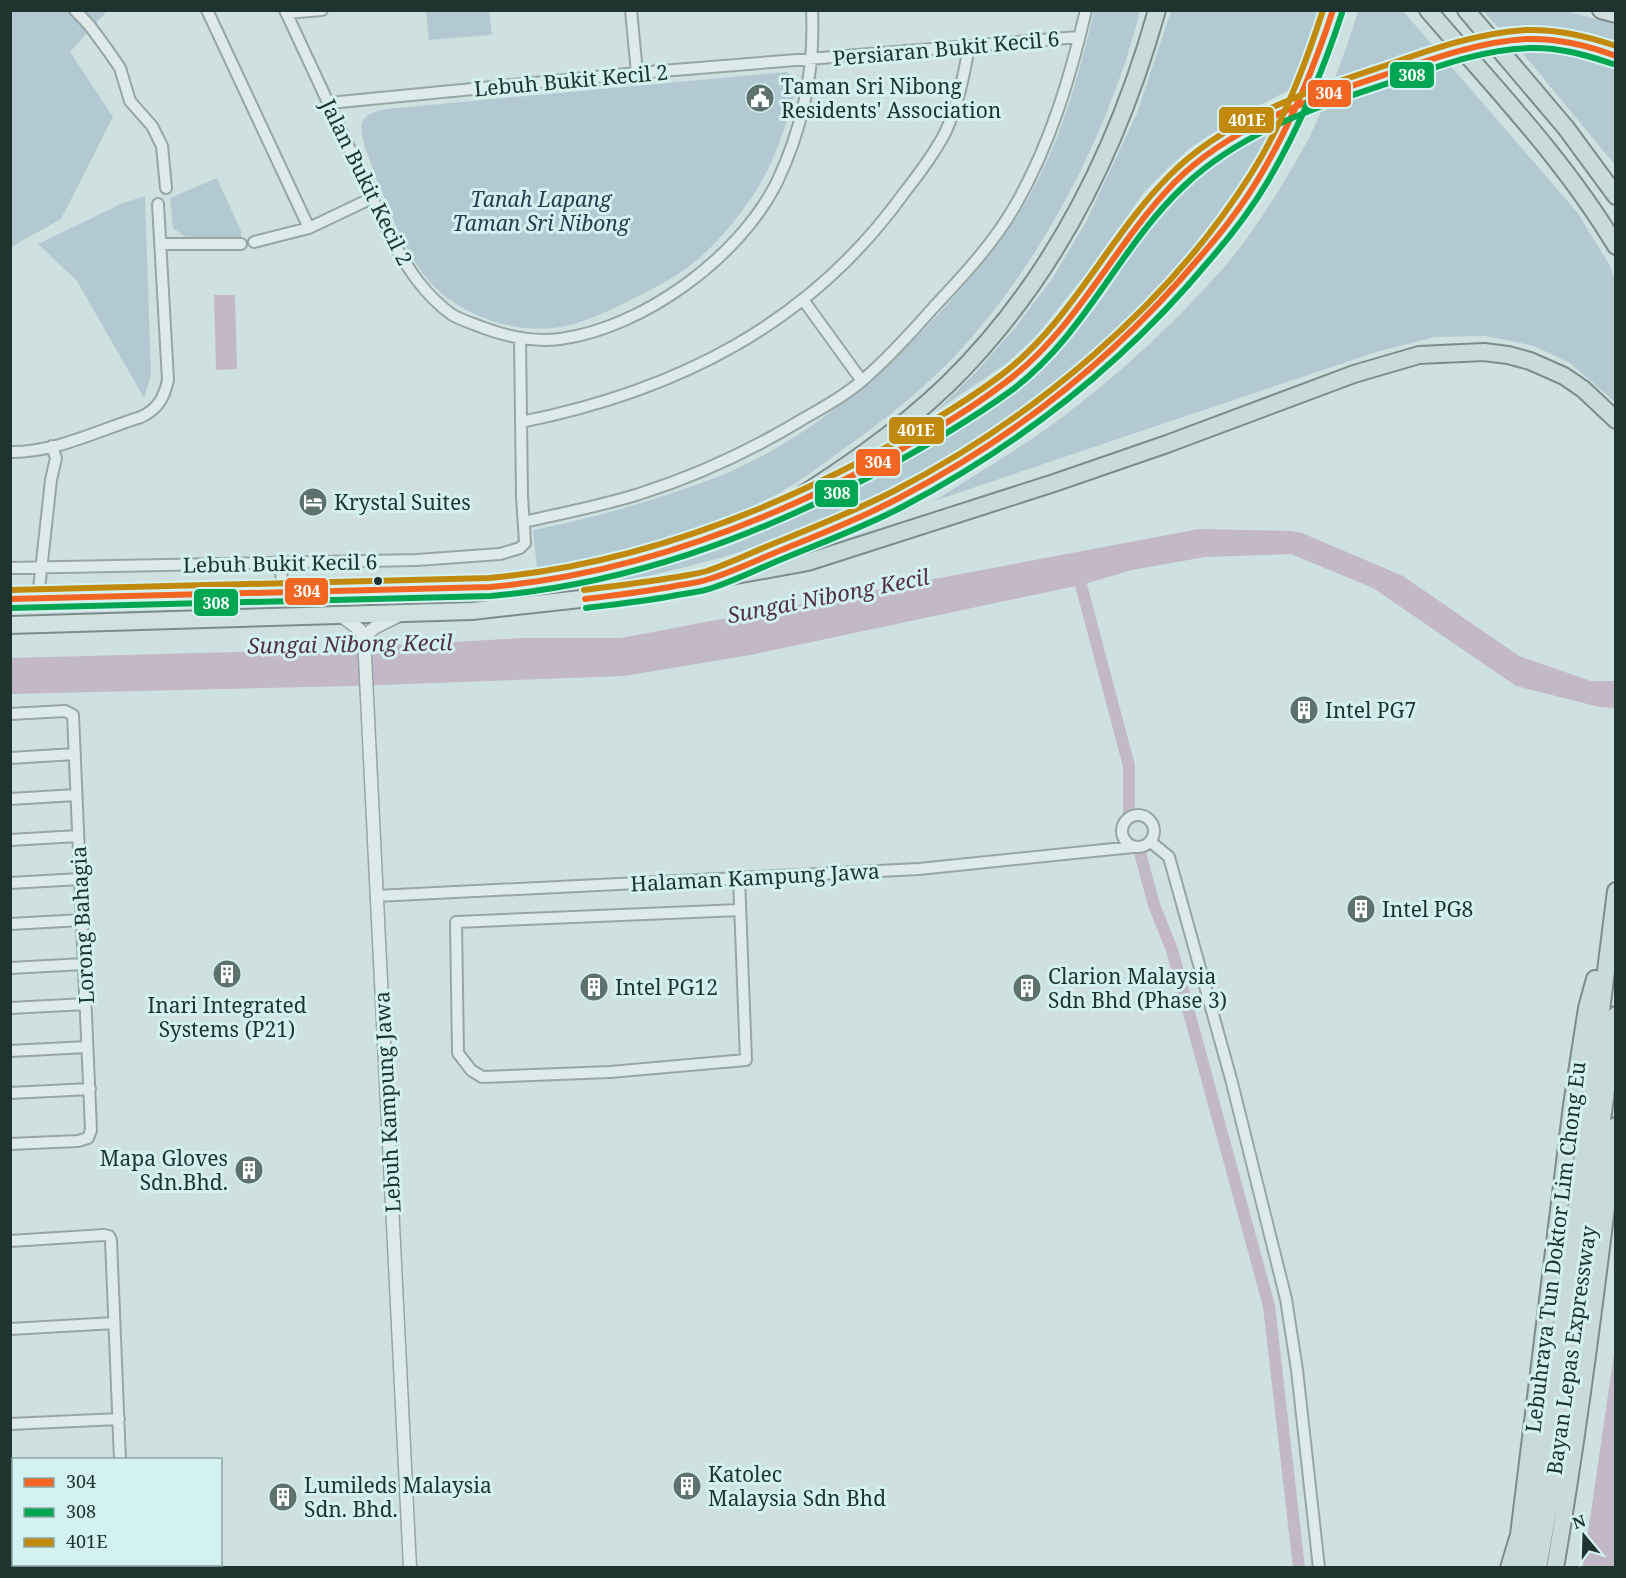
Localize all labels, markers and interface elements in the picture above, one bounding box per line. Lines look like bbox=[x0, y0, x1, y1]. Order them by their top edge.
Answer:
street label: Persiaran Bukit Kecil 6 bbox=[832, 24, 1060, 72]
street label: Lebuh Bukit Kecil 2 bbox=[473, 58, 669, 102]
line badge: 308 bbox=[1389, 61, 1435, 89]
text: 308 bbox=[1398, 64, 1426, 86]
place label: Taman Sri Nibong Residents' Association bbox=[781, 72, 1001, 124]
line badge: 304 bbox=[1307, 79, 1352, 108]
public building icon: Taman Sri Nibong Residents' Association bbox=[744, 82, 776, 114]
text: 304 bbox=[1315, 82, 1343, 104]
street label: Jalan Bukit Kecil 2 bbox=[314, 93, 419, 270]
line badge: 401E bbox=[1218, 106, 1275, 134]
text: 401E bbox=[1228, 109, 1266, 131]
park label: Tanah Lapang Taman Sri Nibong bbox=[452, 185, 631, 237]
line badge: 401E bbox=[888, 416, 945, 445]
text: 401E bbox=[897, 419, 935, 441]
line badge: 304 bbox=[855, 448, 901, 477]
text: 304 bbox=[864, 451, 892, 473]
line badge: 308 bbox=[814, 479, 859, 508]
text: 308 bbox=[823, 482, 851, 504]
hotel icon: Krystal Suites bbox=[297, 486, 329, 518]
place label: Krystal Suites bbox=[334, 488, 471, 516]
street label: Lebuh Bukit Kecil 6 bbox=[182, 547, 378, 579]
water label: Sungai Nibong Kecil bbox=[724, 561, 932, 629]
unlabelled marker bbox=[372, 575, 384, 587]
line badge: 304 bbox=[284, 577, 329, 606]
text: 304 bbox=[293, 580, 321, 602]
line badge: 308 bbox=[193, 588, 239, 617]
text: 308 bbox=[202, 592, 230, 614]
water label: Sungai Nibong Kecil bbox=[247, 626, 453, 660]
building icon: Intel PG7 bbox=[1288, 694, 1320, 726]
place label: Intel PG7 bbox=[1325, 696, 1416, 724]
street label: Lorong Bahagia bbox=[64, 845, 100, 1005]
street label: Halaman Kampung Jawa bbox=[630, 856, 880, 898]
building icon: Intel PG8 bbox=[1345, 893, 1377, 925]
place label: Intel PG8 bbox=[1382, 895, 1473, 923]
building icon: Inari Integrated Systems (P21) bbox=[211, 958, 243, 990]
place label: Clarion Malaysia Sdn Bhd (Phase 3) bbox=[1048, 962, 1227, 1014]
building icon: Intel PG12 bbox=[578, 971, 610, 1003]
building icon: Clarion Malaysia Sdn Bhd (Phase 3) bbox=[1011, 972, 1043, 1004]
place label: Intel PG12 bbox=[615, 973, 718, 1001]
place label: Inari Integrated Systems (P21) bbox=[147, 991, 307, 1043]
street label: Lebuh Kampung Jawa bbox=[367, 991, 407, 1213]
street label: Lebuhraya Tun Doktor Lim Chong Eu bbox=[1518, 1060, 1592, 1434]
place label: Mapa Gloves Sdn.Bhd. bbox=[100, 1144, 228, 1196]
building icon: Mapa Gloves Sdn.Bhd. bbox=[233, 1154, 265, 1186]
street label: Bayan Lepas Expressway bbox=[1540, 1223, 1602, 1476]
legend bbox=[12, 1458, 222, 1566]
place label: Katolec Malaysia Sdn Bhd bbox=[708, 1460, 886, 1512]
text: 304 bbox=[66, 1469, 96, 1493]
building icon: Katolec Malaysia Sdn Bhd bbox=[671, 1470, 703, 1502]
place label: Lumileds Malaysia Sdn. Bhd. bbox=[304, 1471, 492, 1523]
building icon: Lumileds Malaysia Sdn. Bhd. bbox=[267, 1481, 299, 1513]
text: 308 bbox=[66, 1499, 96, 1523]
north arrow bbox=[1554, 1506, 1614, 1566]
text: N bbox=[1570, 1509, 1589, 1534]
text: 401E bbox=[66, 1529, 107, 1553]

